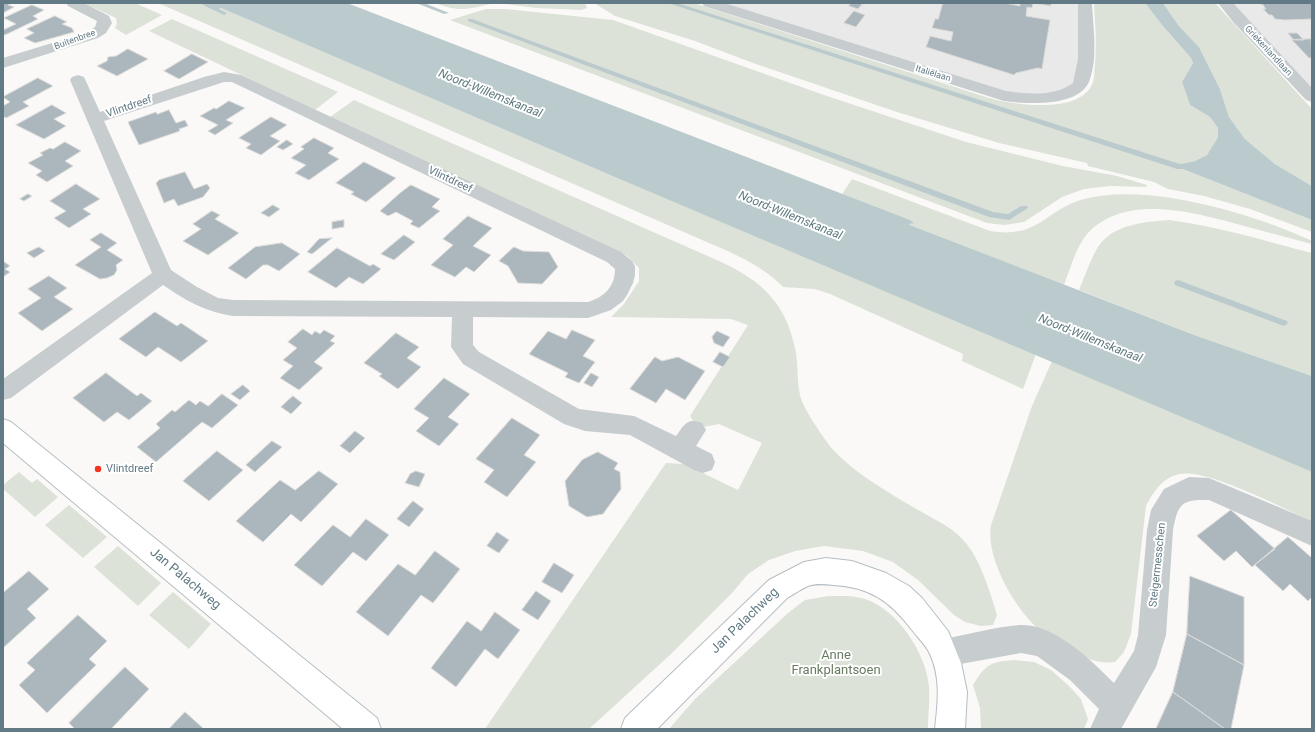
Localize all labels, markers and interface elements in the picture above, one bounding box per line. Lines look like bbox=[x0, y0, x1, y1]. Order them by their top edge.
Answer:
street label: Griekenlandlaan bbox=[1242, 24, 1294, 78]
street label: Buitenbree bbox=[53, 28, 97, 52]
street label: Italiëlaan bbox=[914, 64, 952, 84]
water label: Noord-Willemskanaal bbox=[436, 67, 544, 121]
street label: Vlintdreef bbox=[104, 93, 154, 121]
street label: Vlintdreef bbox=[426, 164, 474, 196]
water label: Noord-Willemskanaal bbox=[736, 189, 844, 243]
water label: Noord-Willemskanaal bbox=[1036, 312, 1144, 366]
place label: Vlintdreef bbox=[106, 462, 153, 476]
marker: Vlintdreef bbox=[93, 464, 103, 474]
street label: Steigermesschen bbox=[1147, 522, 1169, 608]
street label: Jan Palachweg bbox=[146, 545, 224, 613]
street label: Jan Palachweg bbox=[708, 585, 782, 657]
park label: Anne Frankplantsoen bbox=[791, 648, 881, 679]

